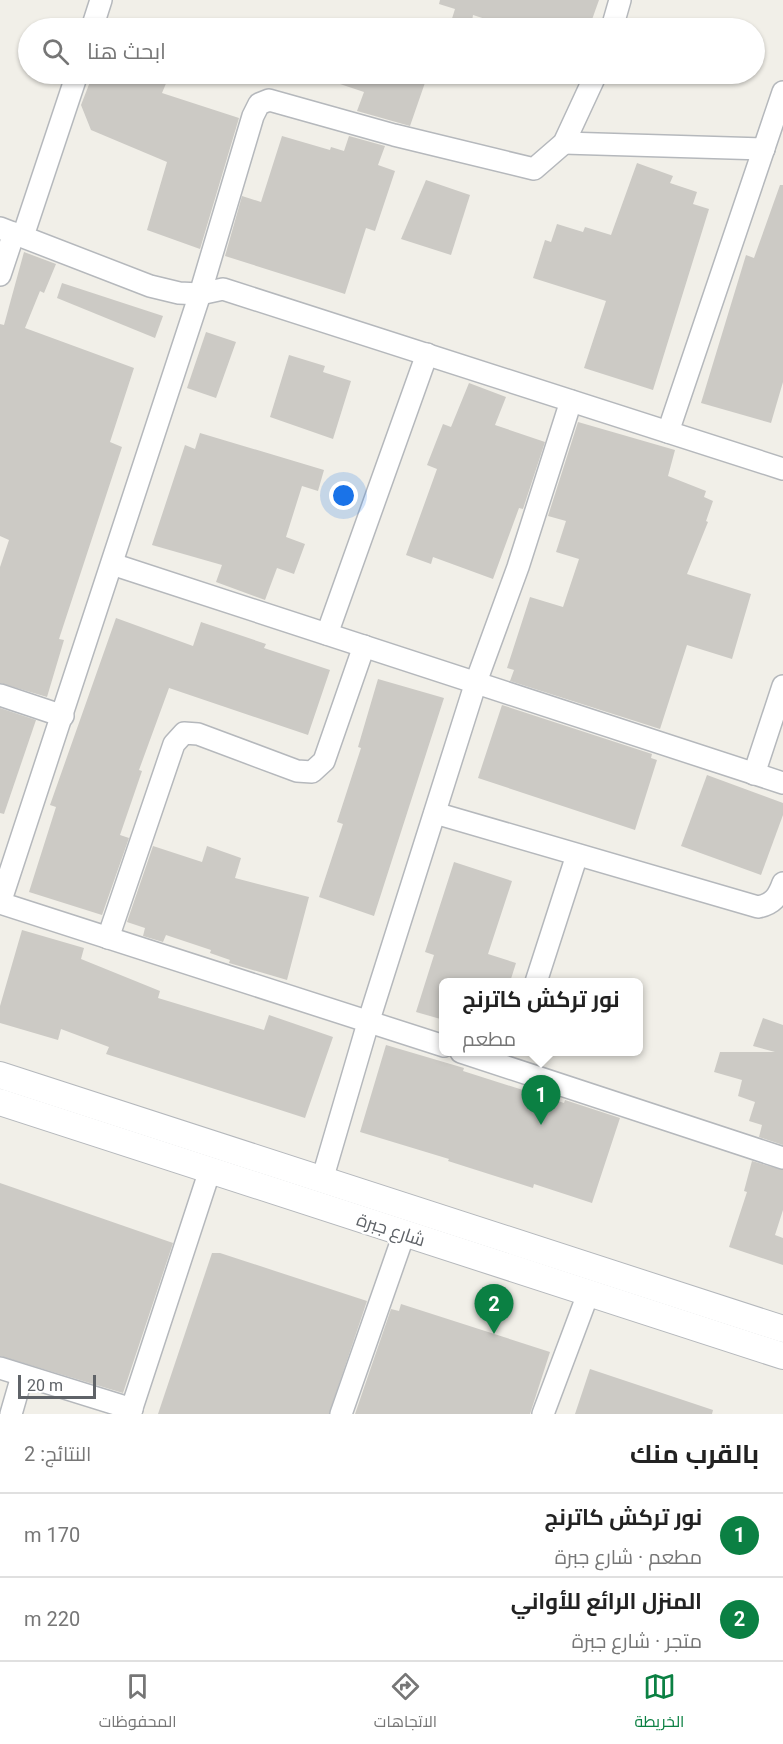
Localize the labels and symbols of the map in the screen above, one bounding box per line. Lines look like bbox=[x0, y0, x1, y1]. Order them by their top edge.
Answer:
your location bbox=[329, 481, 358, 510]
pin: 1 bbox=[522, 1076, 560, 1125]
street label: شارع جبرة bbox=[354, 1209, 428, 1252]
pin: 2 bbox=[474, 1284, 514, 1334]
scale bar bbox=[18, 1372, 96, 1400]

